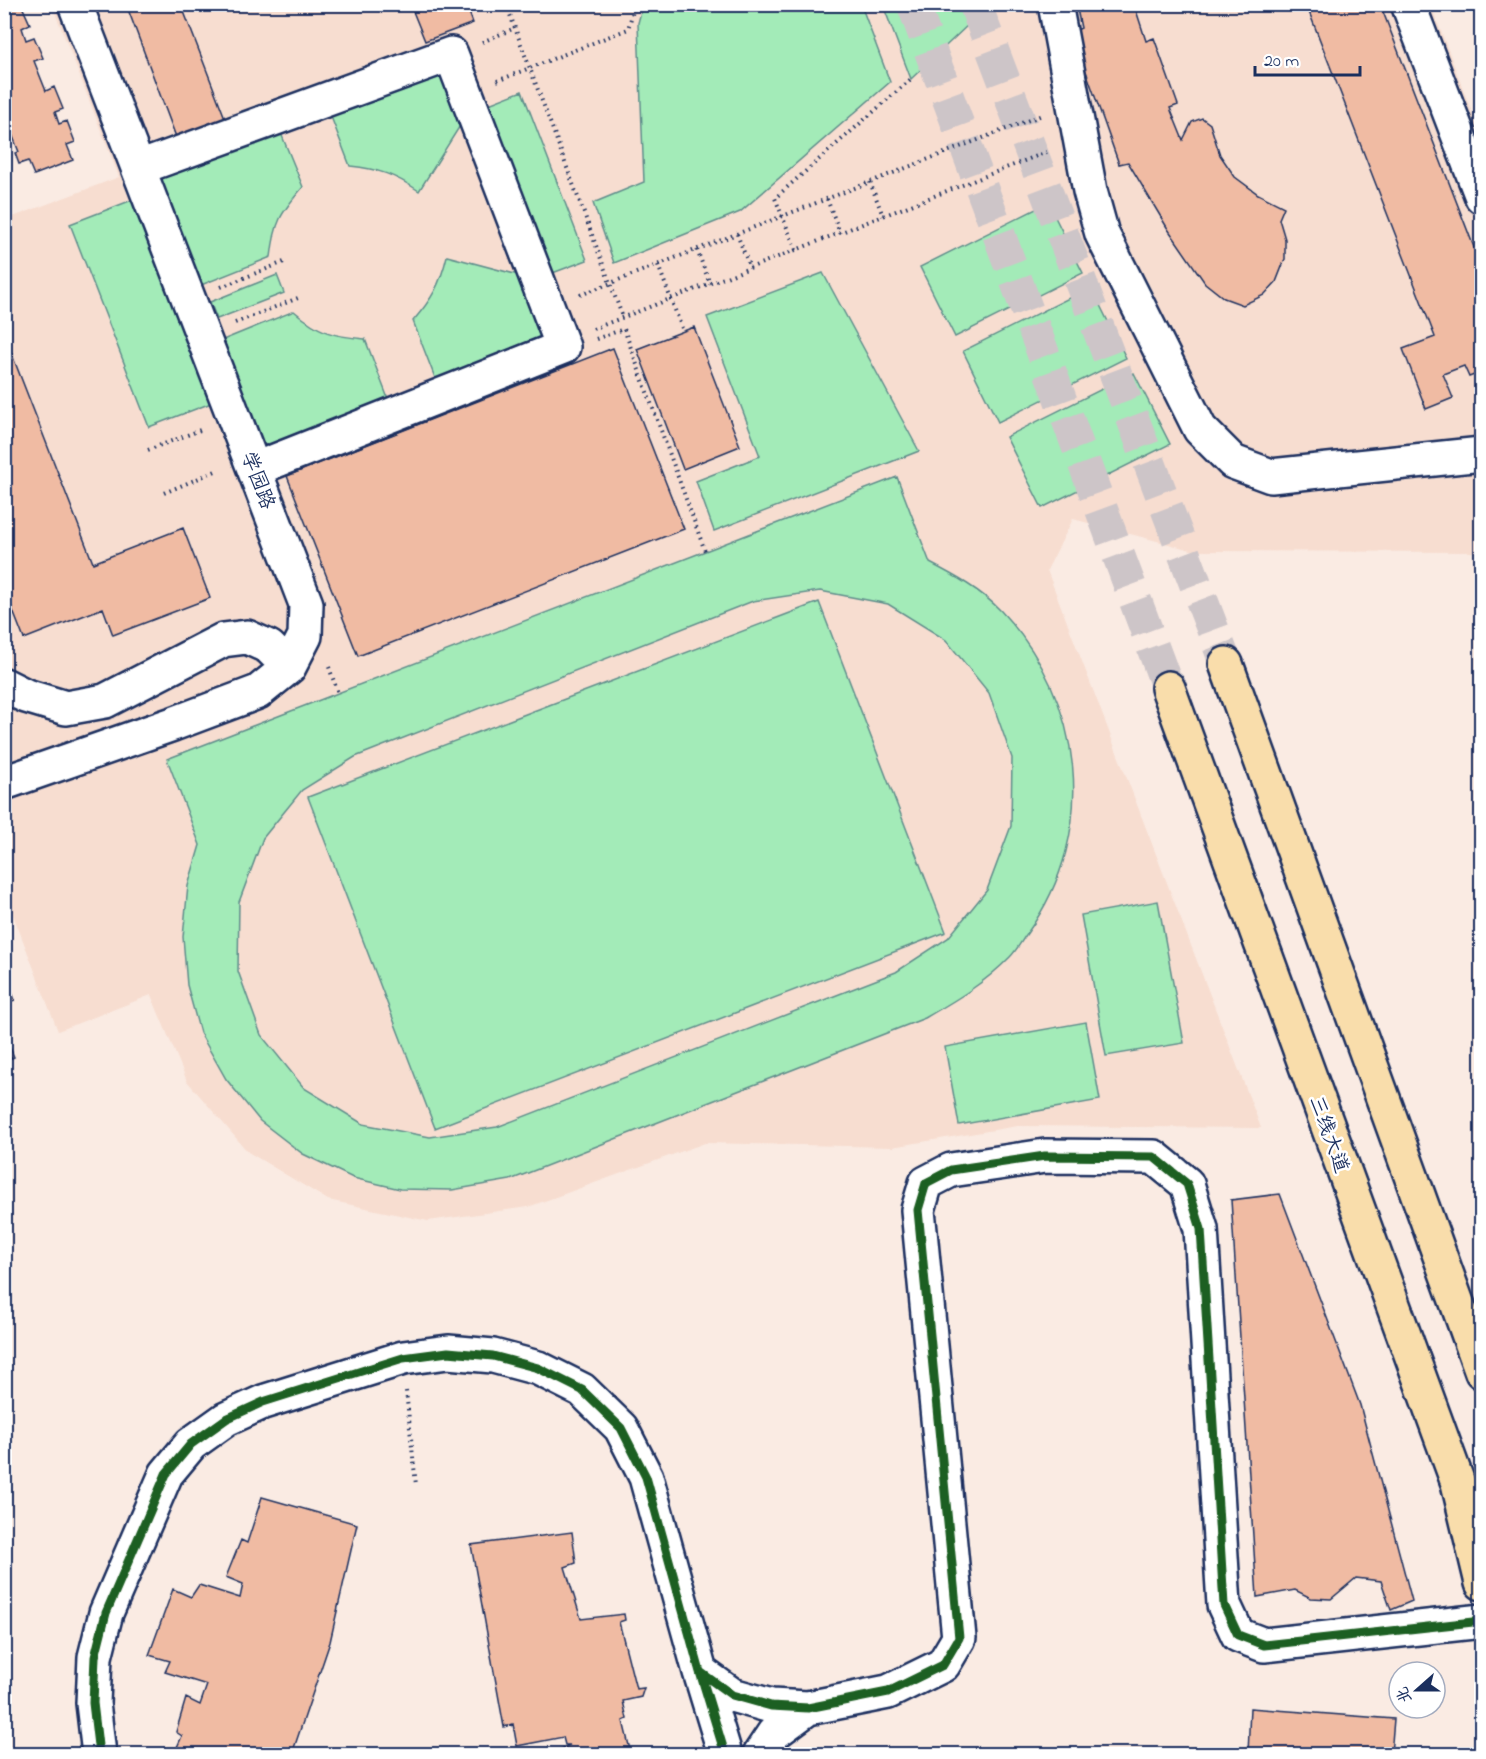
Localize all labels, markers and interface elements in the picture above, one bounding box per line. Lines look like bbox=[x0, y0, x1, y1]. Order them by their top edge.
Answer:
scale bar bbox=[1255, 39, 1360, 77]
text: 20 m bbox=[1264, 49, 1299, 75]
street label: 学园路 bbox=[232, 448, 281, 515]
street label: 三线大道 bbox=[1300, 1092, 1355, 1177]
north arrow bbox=[1387, 1660, 1447, 1720]
text: 北 bbox=[1391, 1683, 1419, 1706]

